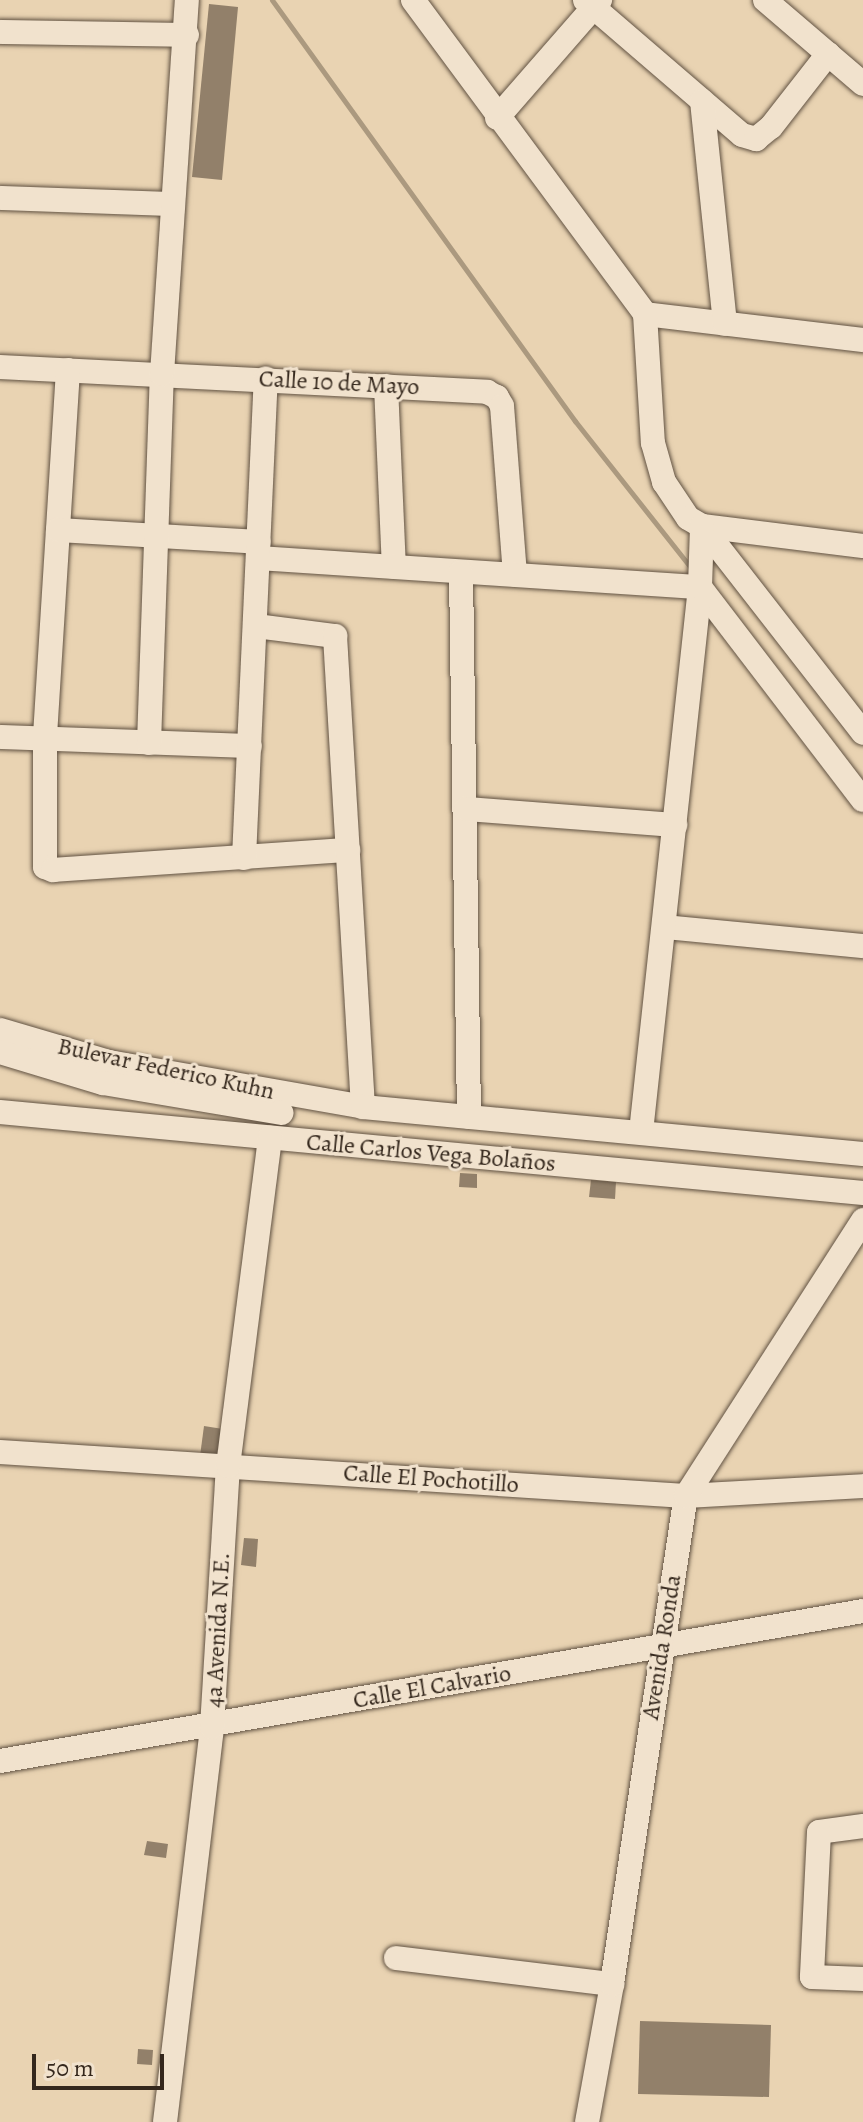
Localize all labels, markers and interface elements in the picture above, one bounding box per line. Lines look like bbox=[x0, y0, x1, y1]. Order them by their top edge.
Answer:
street label: Calle 10 de Mayo bbox=[258, 364, 420, 402]
street label: Bulevar Federico Kuhn bbox=[55, 1032, 277, 1106]
street label: Calle Carlos Vega Bolaños bbox=[305, 1128, 557, 1178]
street label: Calle El Pochotillo bbox=[342, 1459, 520, 1499]
street label: 4a Avenida N.E. bbox=[200, 1552, 236, 1708]
street label: Avenida Ronda bbox=[636, 1572, 688, 1722]
street label: Calle El Calvario bbox=[351, 1659, 513, 1715]
scale bar bbox=[36, 2038, 168, 2088]
text: 50 m bbox=[46, 2052, 94, 2084]

